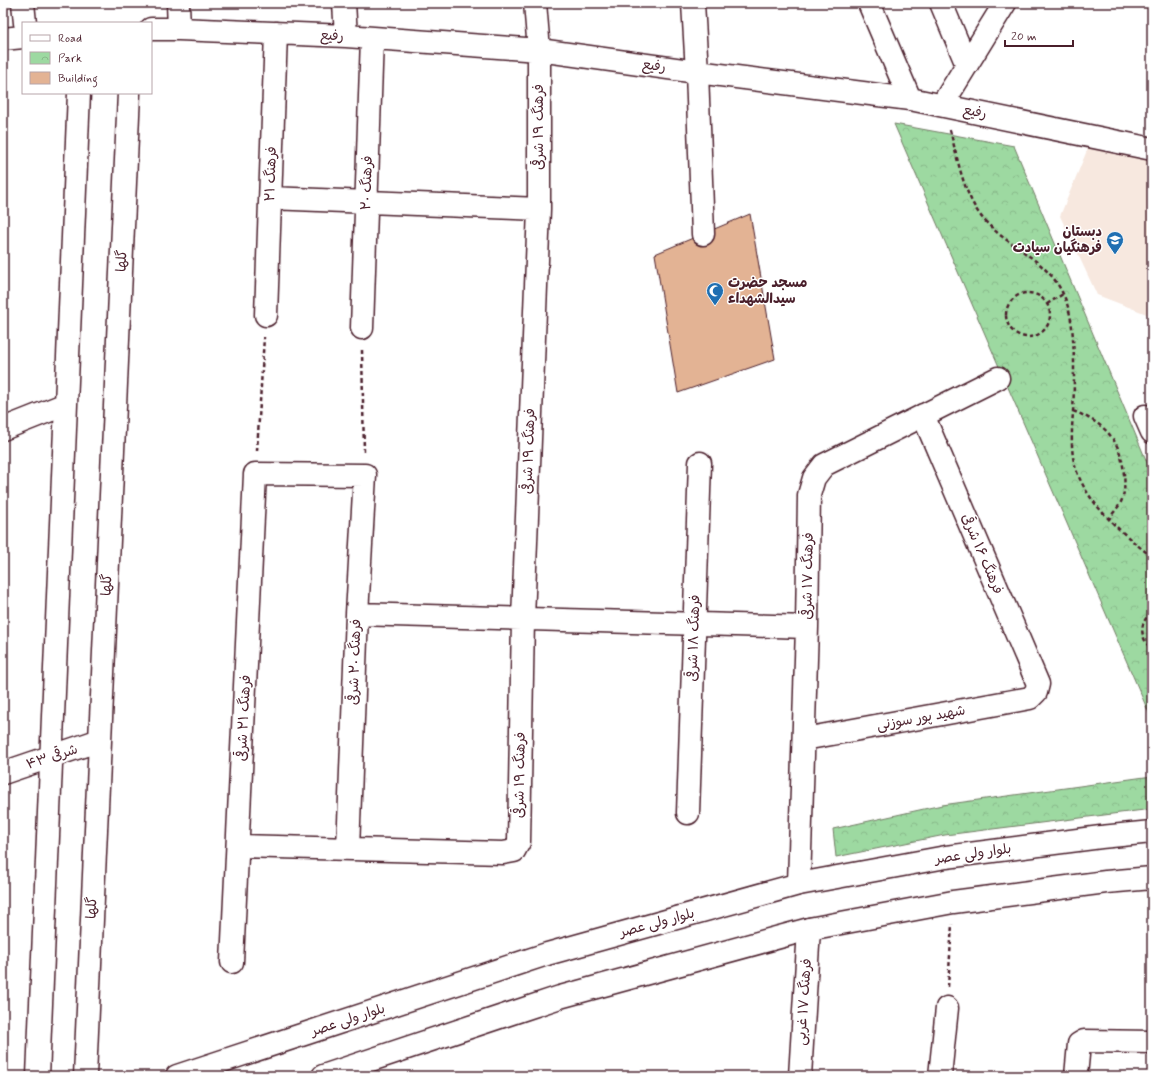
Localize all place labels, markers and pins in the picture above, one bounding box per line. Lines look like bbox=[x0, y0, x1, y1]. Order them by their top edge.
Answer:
place label: دبستان فرهنگیان سیادت bbox=[1013, 223, 1102, 257]
school or university icon: دبستان فرهنگیان سیادت bbox=[1105, 230, 1125, 255]
place label: مسجد حضرت سیدالشهداء bbox=[728, 274, 807, 308]
mosque icon: مسجد حضرت سیدالشهداء bbox=[705, 281, 725, 306]

